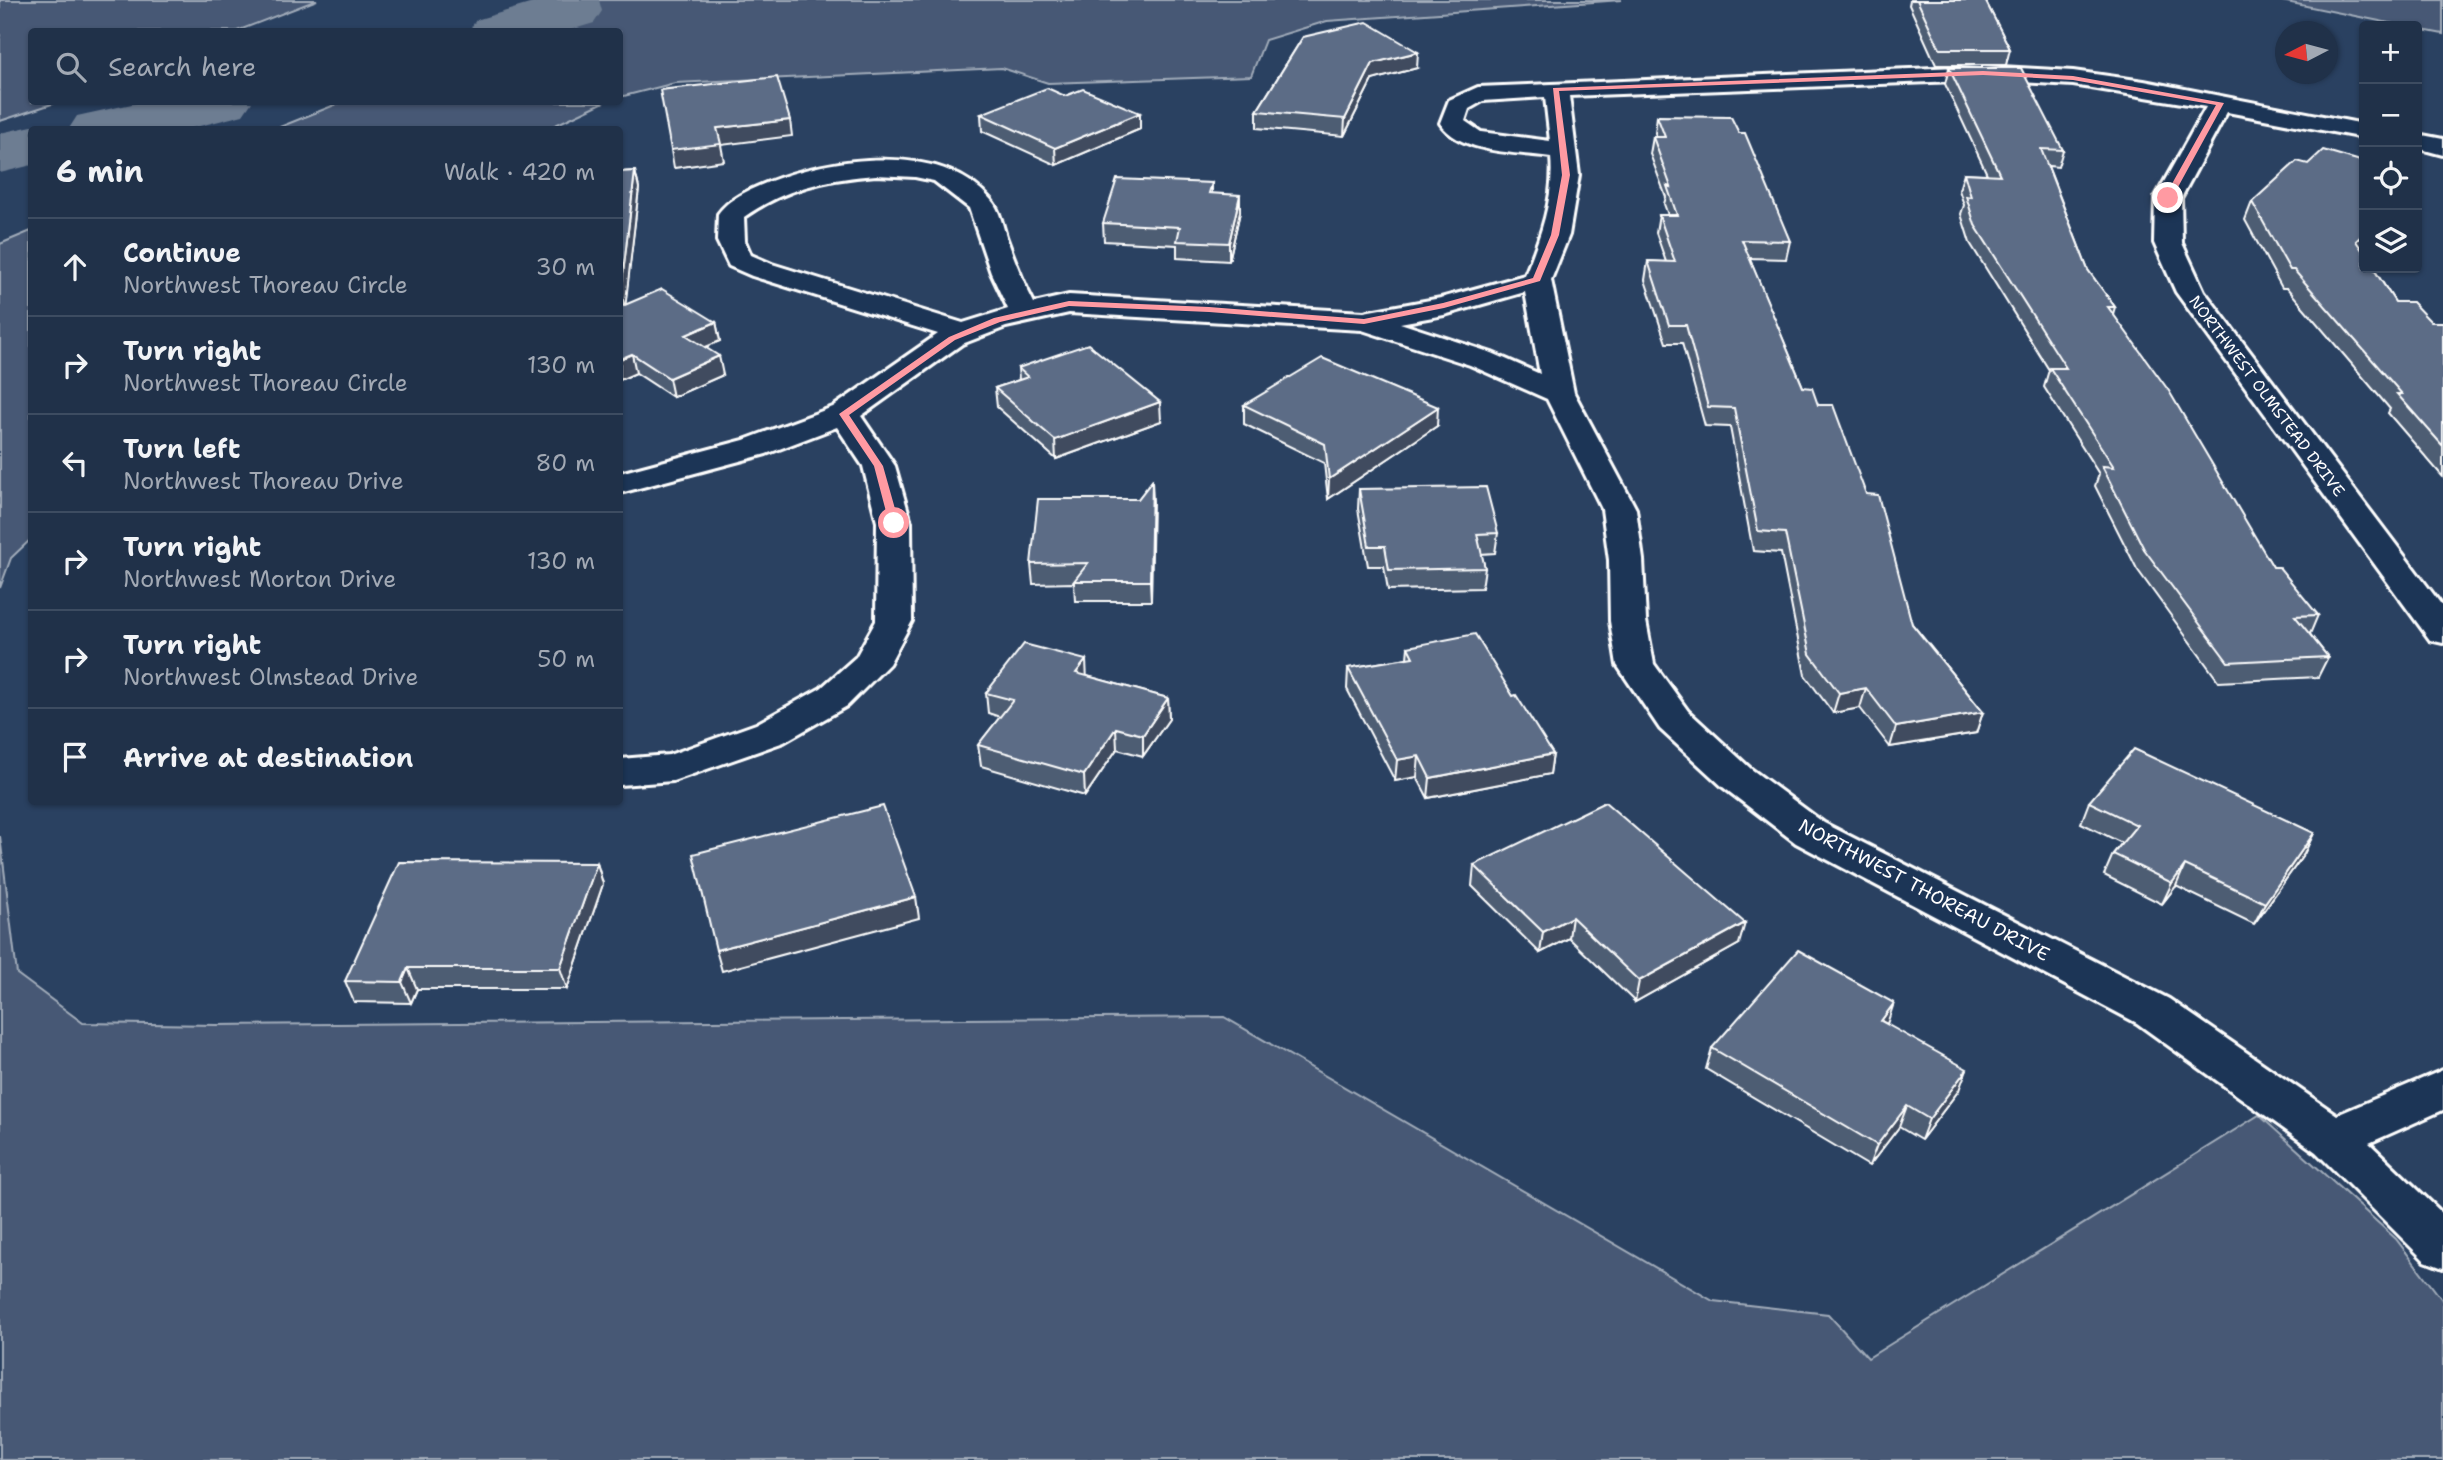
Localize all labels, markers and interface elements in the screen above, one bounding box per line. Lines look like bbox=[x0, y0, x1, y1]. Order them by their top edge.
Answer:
north arrow bbox=[2275, 21, 2338, 84]
map controls bbox=[2359, 21, 2422, 273]
button: + bbox=[2359, 21, 2422, 84]
search box bbox=[28, 28, 623, 105]
icon: search bbox=[52, 48, 90, 86]
text: Search here bbox=[108, 49, 257, 84]
button: − bbox=[2359, 84, 2422, 147]
button: locate bbox=[2359, 147, 2422, 210]
text: 6 min bbox=[56, 151, 143, 192]
text: Walk · 420 m bbox=[444, 157, 595, 187]
route end bbox=[2152, 182, 2183, 213]
button: layers bbox=[2359, 210, 2422, 273]
text: Continue bbox=[123, 235, 241, 270]
icon: ahead bbox=[56, 248, 94, 286]
text: 30 m bbox=[536, 252, 595, 282]
text: Northwest Thoreau Circle bbox=[123, 270, 408, 300]
street label: NORTHWEST OLMSTEAD DRIVE bbox=[2184, 291, 2350, 501]
text: Turn right bbox=[123, 333, 261, 368]
icon: right bbox=[56, 346, 94, 384]
text: 130 m bbox=[527, 350, 595, 380]
text: Northwest Thoreau Circle bbox=[123, 368, 408, 398]
text: Turn left bbox=[123, 431, 240, 466]
icon: left bbox=[56, 444, 94, 482]
text: 80 m bbox=[536, 448, 595, 478]
text: Northwest Thoreau Drive bbox=[123, 466, 404, 496]
route start bbox=[878, 507, 909, 538]
text: Turn right bbox=[123, 529, 261, 564]
icon: right bbox=[56, 542, 94, 580]
text: 130 m bbox=[527, 546, 595, 576]
text: Northwest Morton Drive bbox=[123, 564, 396, 594]
text: Turn right bbox=[123, 627, 261, 662]
icon: right bbox=[56, 640, 94, 678]
text: 50 m bbox=[537, 644, 595, 674]
text: Northwest Olmstead Drive bbox=[123, 662, 418, 692]
icon: arrive bbox=[56, 738, 94, 776]
text: Arrive at destination bbox=[123, 740, 413, 775]
street label: NORTHWEST THOREAU DRIVE bbox=[1794, 813, 2054, 967]

